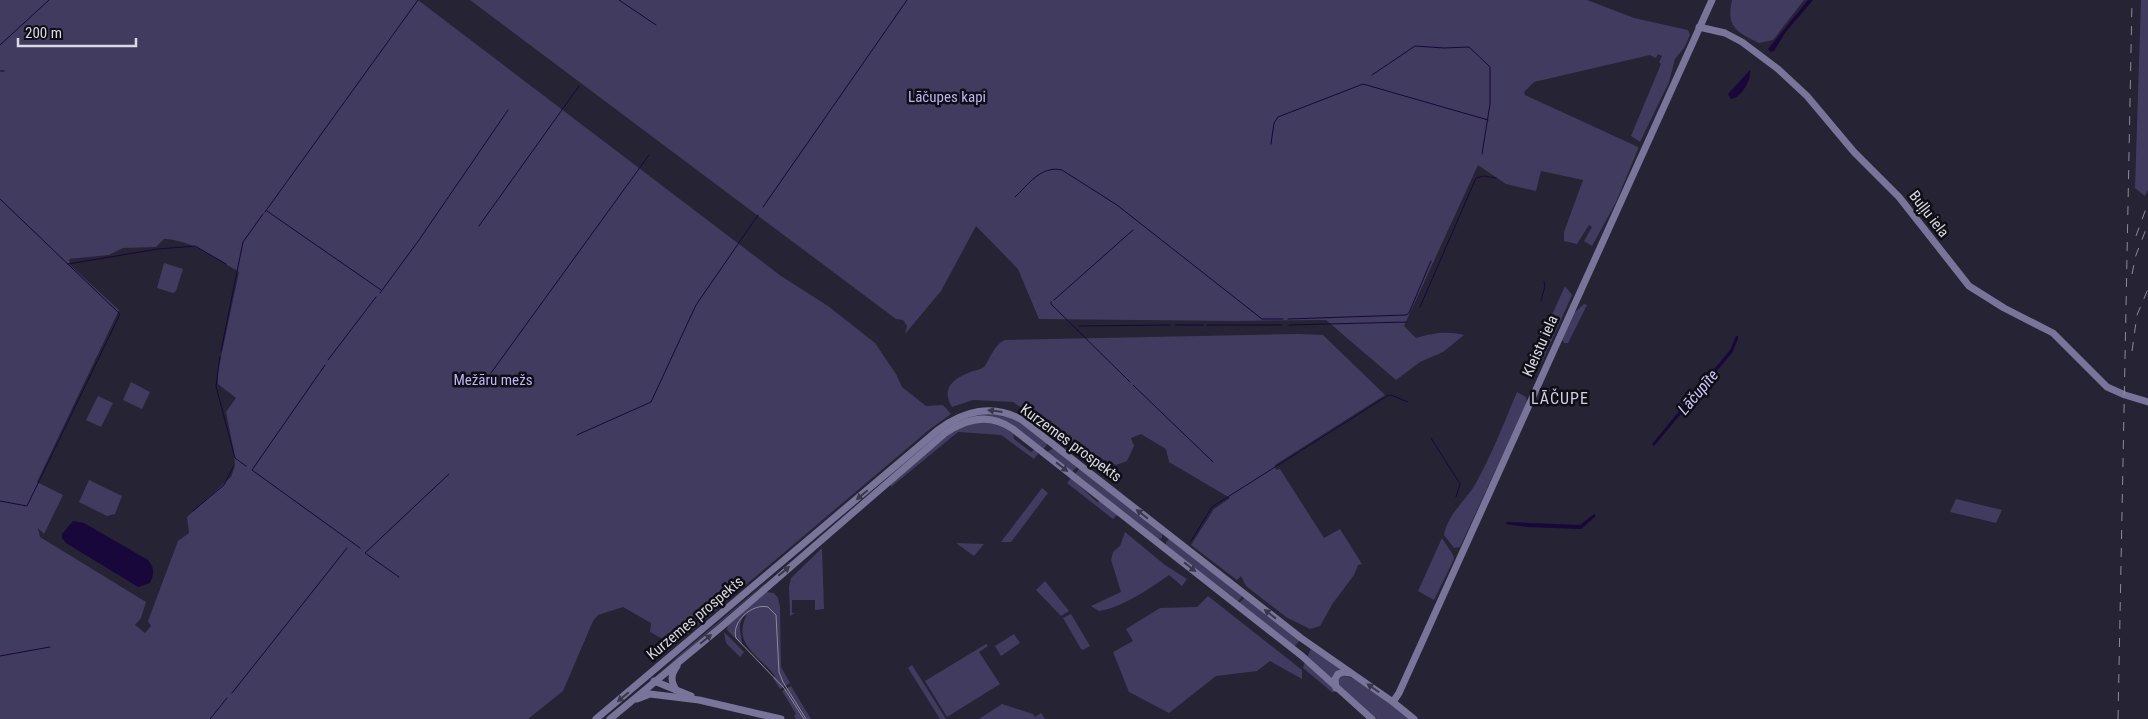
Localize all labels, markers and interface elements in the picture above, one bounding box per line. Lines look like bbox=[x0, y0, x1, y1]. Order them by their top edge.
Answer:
scale bar bbox=[18, 15, 135, 47]
text: 200 m bbox=[25, 24, 62, 42]
park label: Lāčupes kapi bbox=[908, 88, 986, 106]
street label: Buļļu iela bbox=[1905, 187, 1953, 241]
street label: Kleistu iela bbox=[1519, 313, 1561, 379]
water label: Lāčupīte bbox=[1674, 366, 1722, 418]
park label: Mežāru mežs bbox=[453, 371, 533, 389]
district label: LĀČUPE bbox=[1531, 388, 1589, 408]
street label: Kurzemes prospekts bbox=[1017, 400, 1125, 486]
one-way arrow bbox=[987, 407, 1003, 415]
one-way arrow bbox=[1055, 462, 1068, 472]
one-way arrow bbox=[855, 489, 868, 500]
one-way arrow bbox=[1135, 508, 1148, 519]
one-way arrow bbox=[1183, 562, 1196, 572]
one-way arrow bbox=[777, 566, 790, 577]
street label: Kurzemes prospekts bbox=[643, 572, 747, 664]
one-way arrow bbox=[1264, 608, 1277, 619]
one-way arrow bbox=[699, 633, 712, 644]
one-way arrow bbox=[1366, 683, 1380, 693]
one-way arrow bbox=[616, 691, 629, 702]

